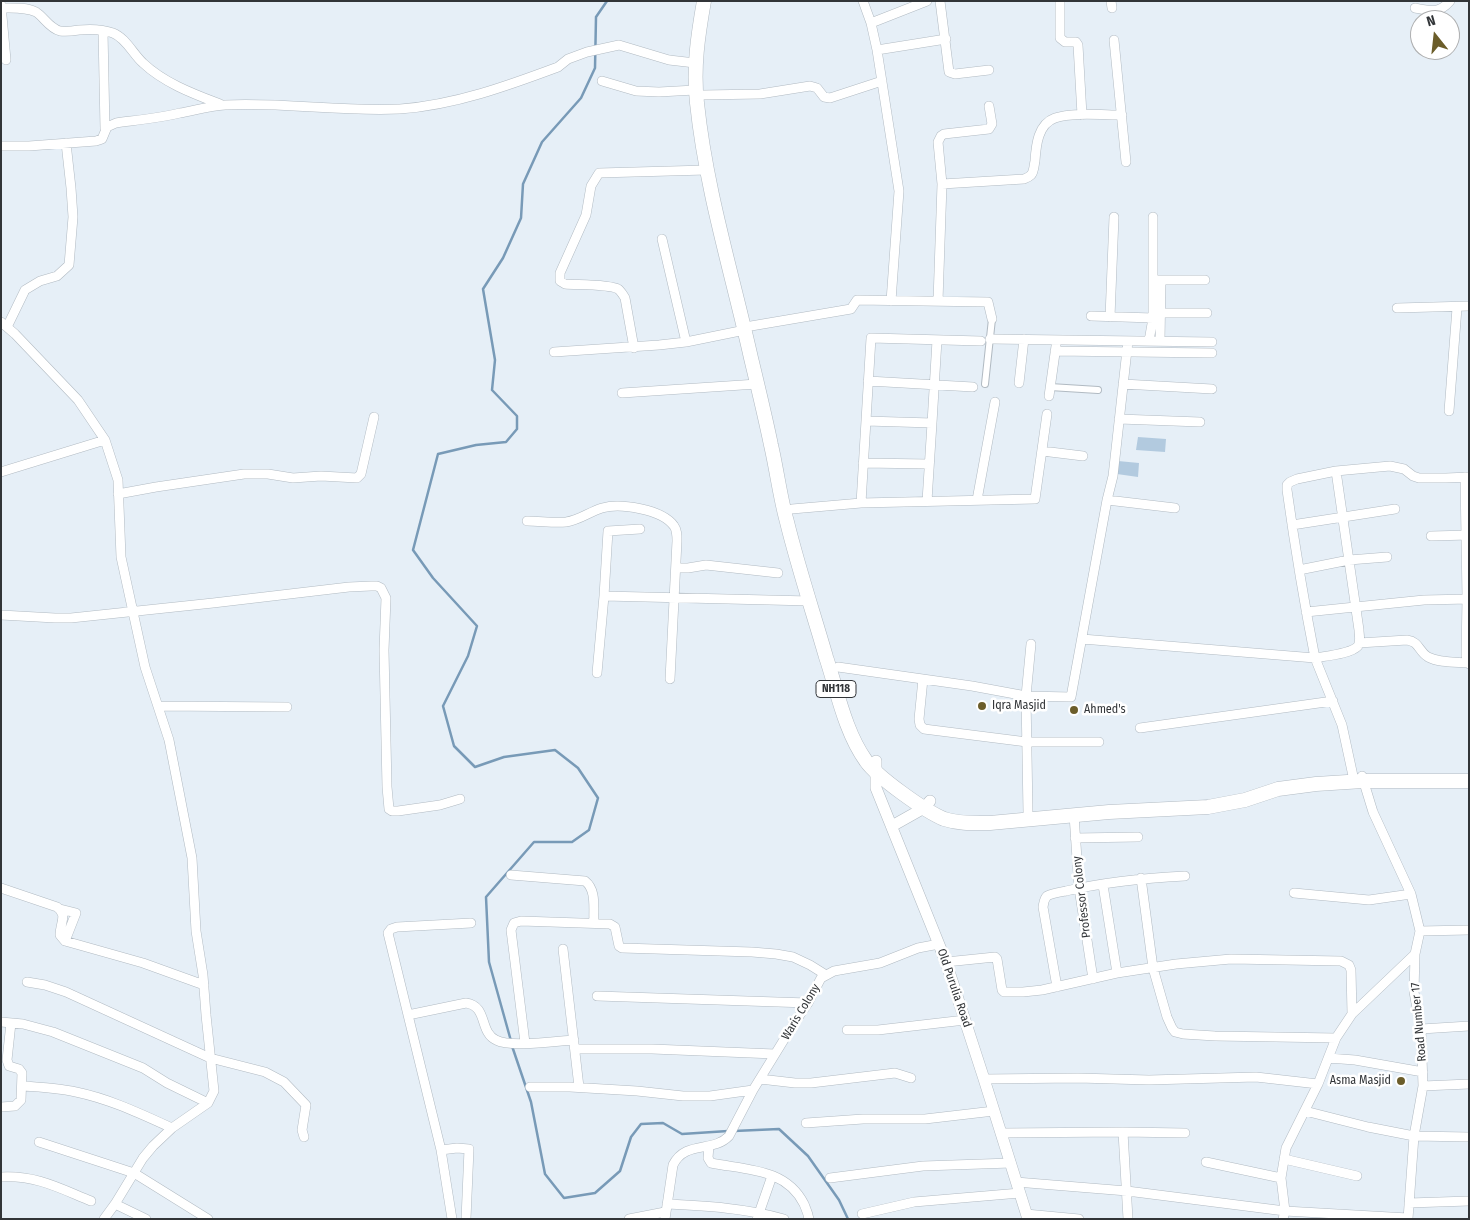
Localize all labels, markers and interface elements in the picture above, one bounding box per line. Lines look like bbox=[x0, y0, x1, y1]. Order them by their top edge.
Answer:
north arrow bbox=[1410, 10, 1460, 60]
text: N bbox=[1425, 12, 1437, 30]
road number: NH118 bbox=[816, 681, 856, 698]
place label: Iqra Masjid bbox=[992, 699, 1046, 713]
marker: Iqra Masjid bbox=[976, 700, 988, 712]
place label: Ahmed's bbox=[1084, 703, 1126, 717]
marker: Ahmed's bbox=[1068, 704, 1080, 716]
street label: Professor Colony bbox=[1070, 855, 1094, 939]
street label: Old Purulia Road bbox=[934, 947, 974, 1029]
street label: Waris Colony bbox=[779, 981, 823, 1043]
street label: Road Number 17 bbox=[1408, 982, 1430, 1062]
place label: Asma Masjid bbox=[1330, 1074, 1391, 1088]
marker: Asma Masjid bbox=[1395, 1075, 1407, 1087]

